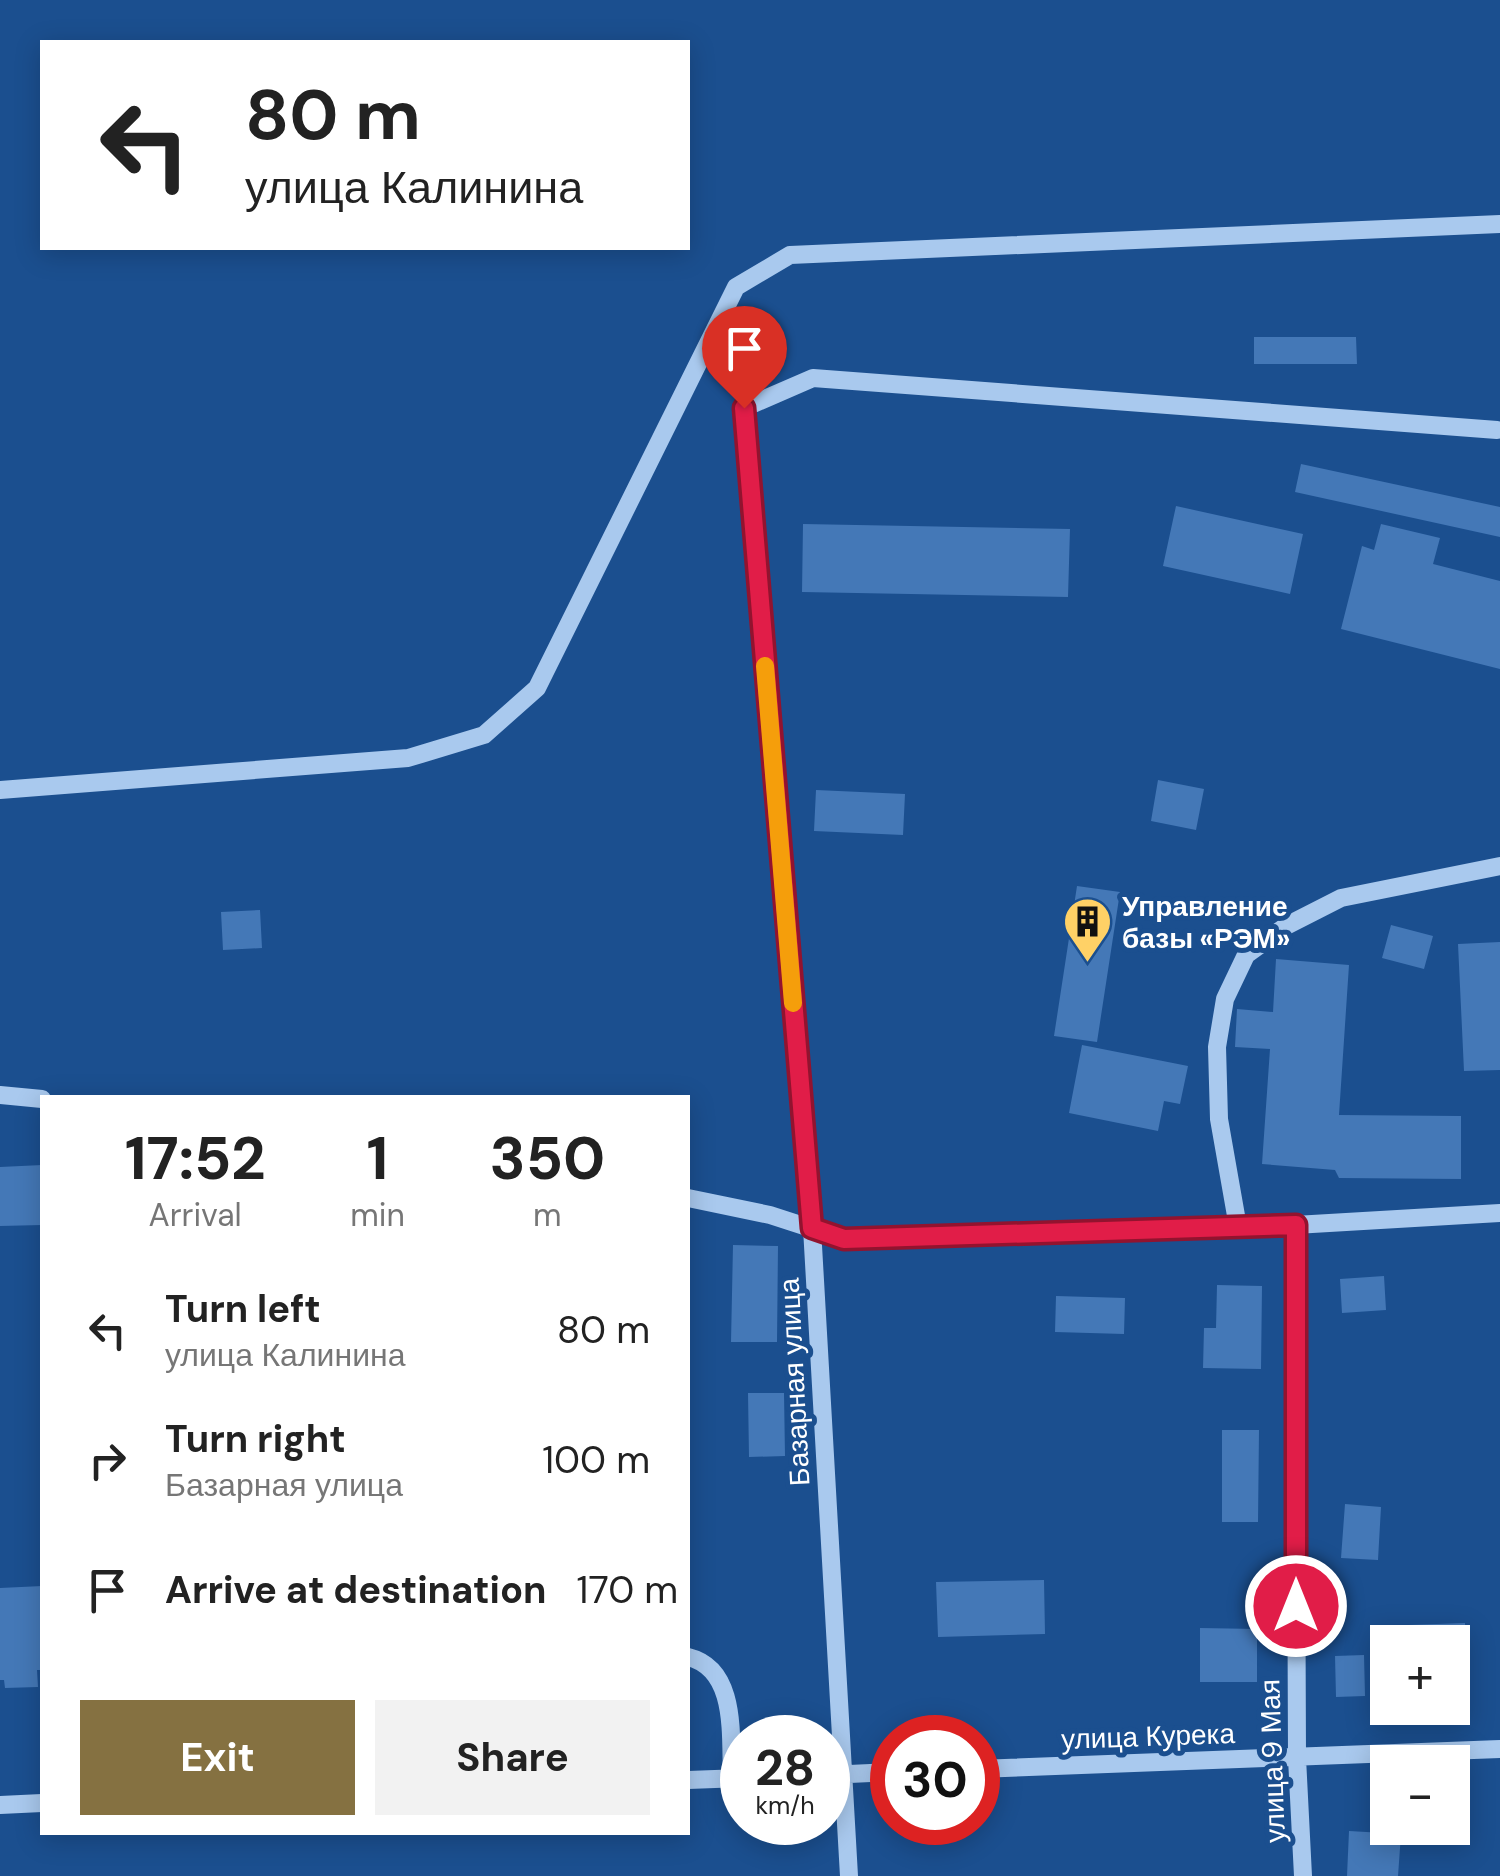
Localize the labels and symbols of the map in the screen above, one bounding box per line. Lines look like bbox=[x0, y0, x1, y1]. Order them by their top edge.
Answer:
pin bbox=[702, 306, 787, 409]
place label: Управление базы «РЭМ» bbox=[1122, 888, 1290, 957]
building icon: Управление базы «РЭМ» bbox=[1061, 896, 1113, 964]
street label: Базарная улица bbox=[771, 1277, 818, 1487]
position arrow bbox=[1244, 1554, 1348, 1658]
street label: улица 9 Мая bbox=[1251, 1678, 1294, 1843]
speed limit sign: 30 bbox=[870, 1715, 1000, 1845]
street label: улица Курека bbox=[1060, 1715, 1236, 1758]

